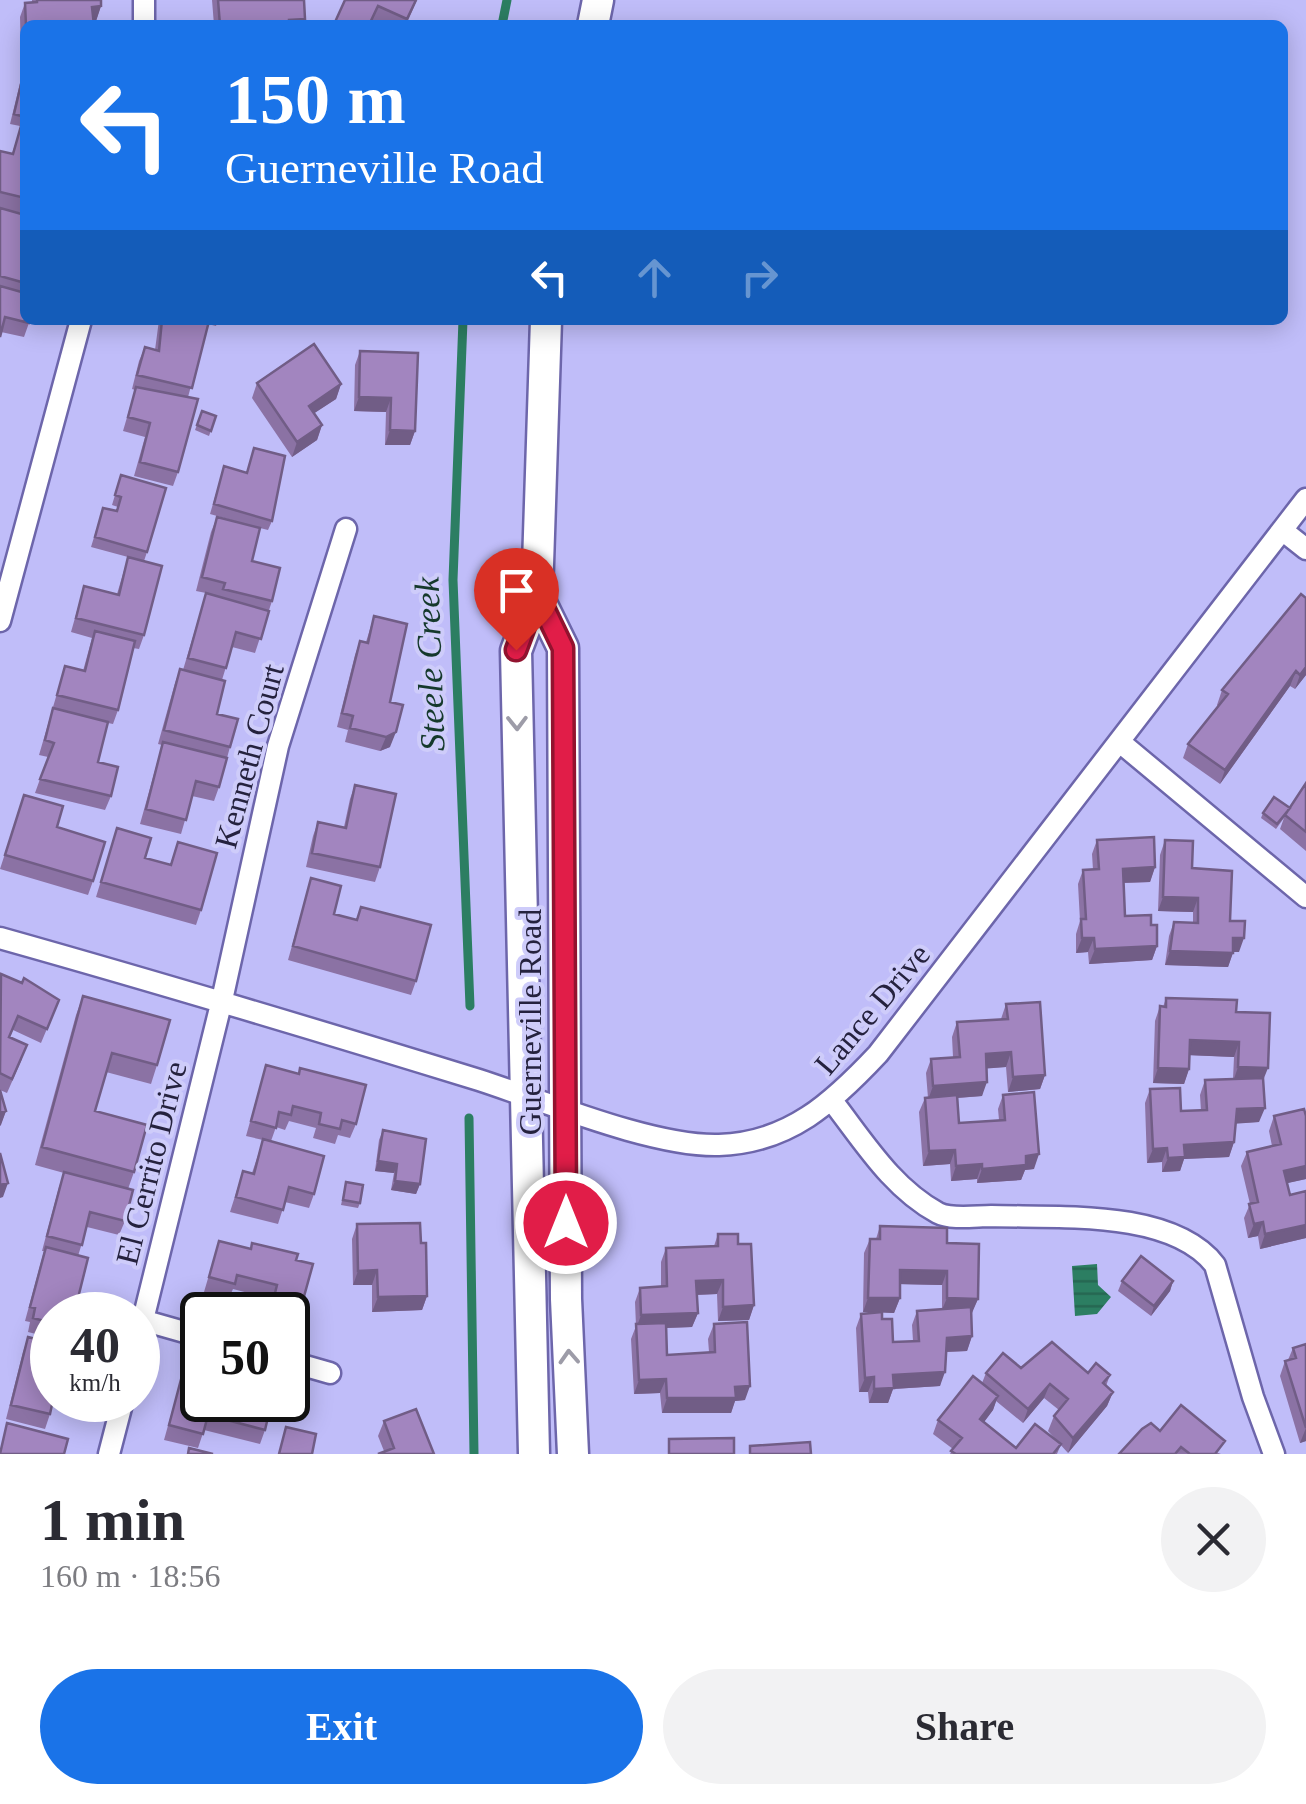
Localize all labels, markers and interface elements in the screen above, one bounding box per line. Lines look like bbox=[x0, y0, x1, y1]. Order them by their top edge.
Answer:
icon: left bbox=[60, 60, 190, 190]
text: 150 m bbox=[225, 61, 406, 138]
text: Guerneville Road bbox=[225, 143, 544, 193]
icon: left bbox=[522, 250, 577, 305]
icon: ahead bbox=[627, 250, 682, 305]
icon: right bbox=[732, 250, 787, 305]
pin bbox=[474, 548, 559, 651]
icon: arrive bbox=[489, 563, 544, 618]
water label: Steele Creek bbox=[407, 575, 453, 752]
street label: Kenneth Court bbox=[207, 660, 291, 852]
one-way arrow bbox=[506, 716, 528, 732]
street label: Guerneville Road bbox=[512, 909, 548, 1135]
street label: Lance Drive bbox=[807, 937, 937, 1081]
street label: El Cerrito Drive bbox=[108, 1058, 194, 1268]
position arrow bbox=[514, 1171, 618, 1275]
speed limit sign: 50 bbox=[180, 1292, 310, 1422]
text: 40 bbox=[70, 1317, 120, 1373]
one-way arrow bbox=[558, 1348, 579, 1364]
text: km/h bbox=[69, 1369, 121, 1396]
text: 1 min bbox=[40, 1487, 185, 1553]
button: close bbox=[1161, 1487, 1266, 1592]
text: 160 m · 18:56 bbox=[40, 1558, 220, 1594]
button: Exit bbox=[40, 1669, 643, 1784]
button: Share bbox=[663, 1669, 1266, 1784]

